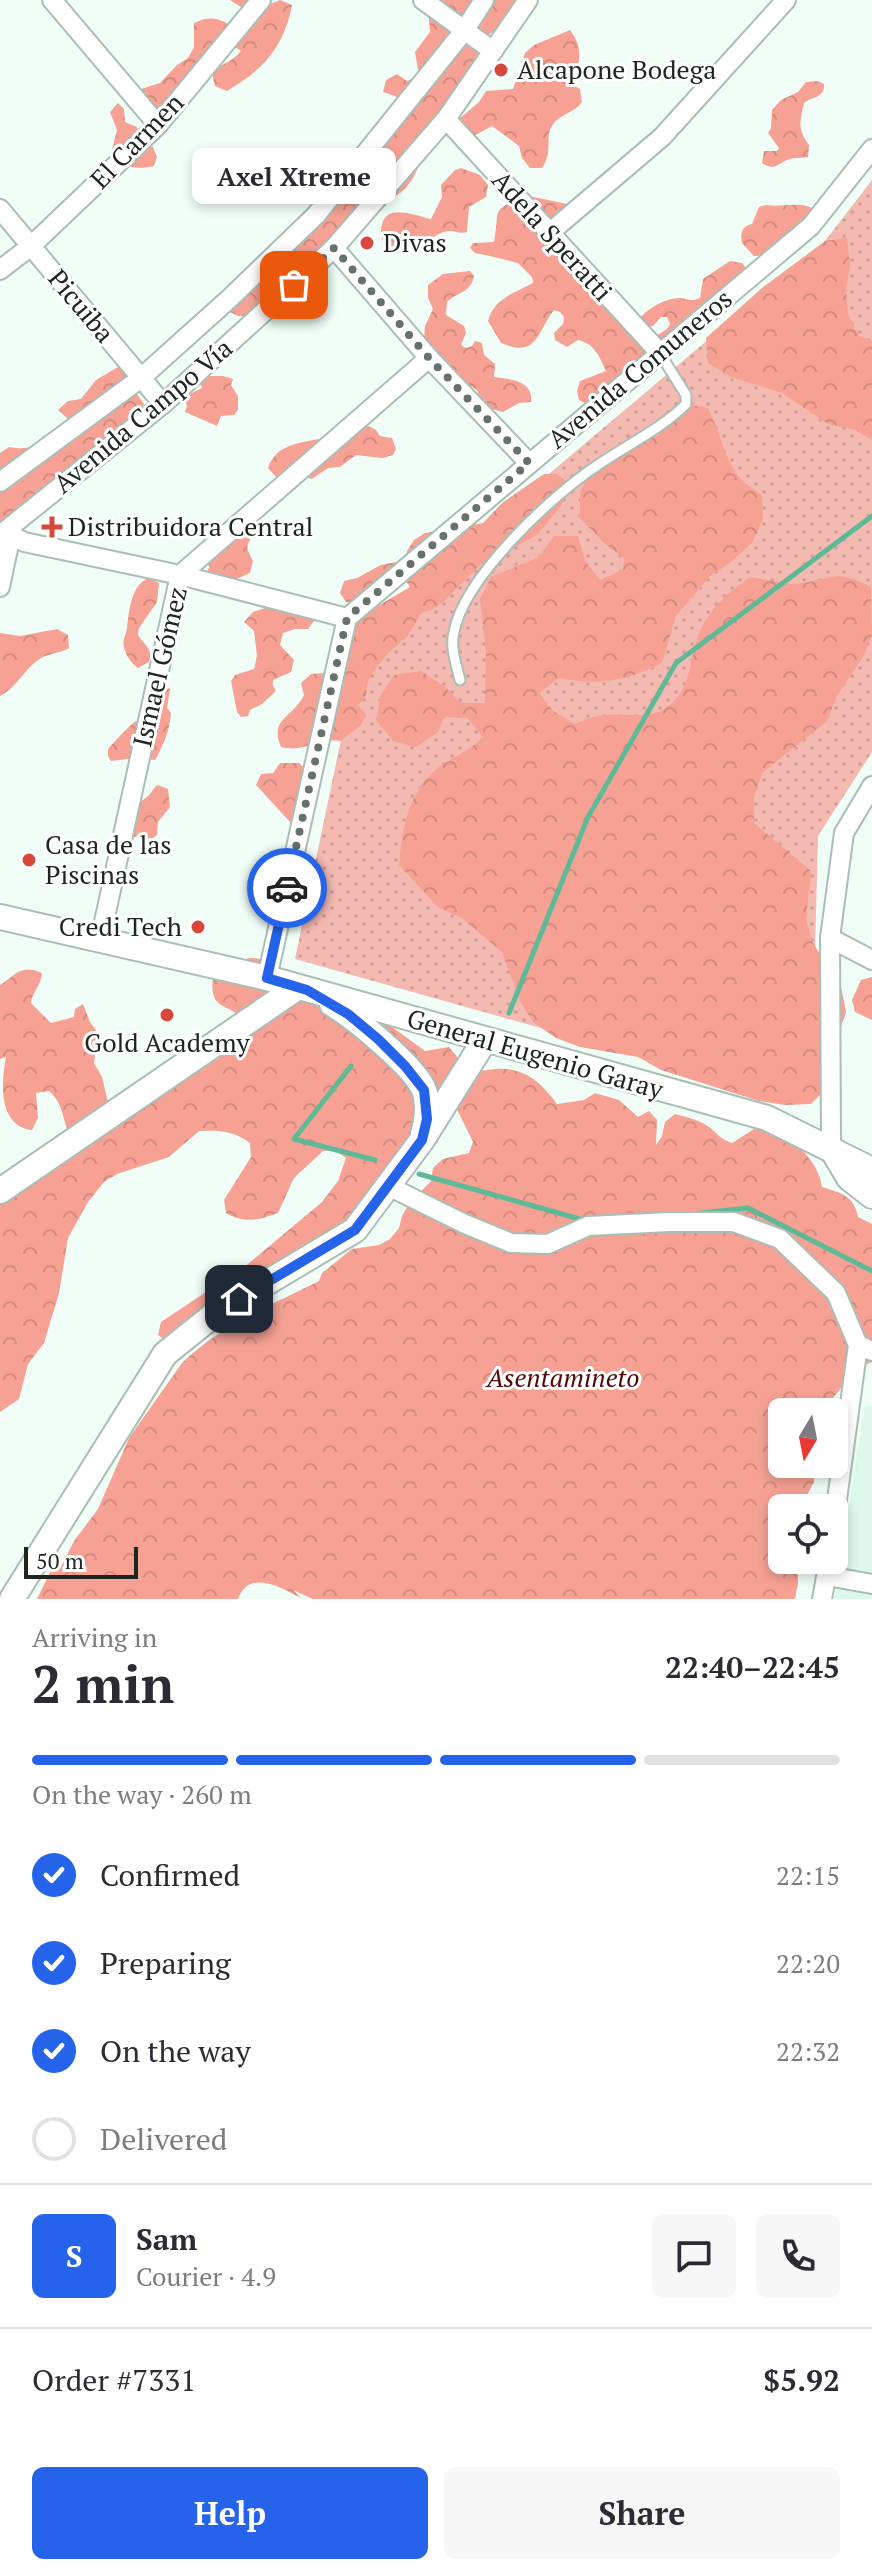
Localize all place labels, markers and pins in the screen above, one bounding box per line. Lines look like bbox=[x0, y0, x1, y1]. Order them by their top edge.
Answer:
place label: Alcapone Bodega bbox=[517, 52, 716, 86]
marker: Alcapone Bodega bbox=[492, 61, 510, 79]
callout: Axel Xtreme bbox=[192, 149, 396, 205]
place label: Divas bbox=[383, 225, 447, 259]
marker: Divas bbox=[358, 234, 376, 252]
pin bbox=[260, 251, 328, 319]
place label: Distribuidora Central bbox=[68, 509, 313, 543]
marker: Distribuidora Central bbox=[43, 518, 61, 536]
place label: Casa de las Piscinas bbox=[45, 827, 172, 891]
marker: Casa de las Piscinas bbox=[20, 851, 38, 869]
place label: Credi Tech bbox=[59, 909, 182, 943]
marker: Credi Tech bbox=[189, 918, 207, 936]
marker: Gold Academy bbox=[158, 1006, 176, 1024]
place label: Gold Academy bbox=[84, 1025, 251, 1059]
pin bbox=[205, 1265, 273, 1333]

